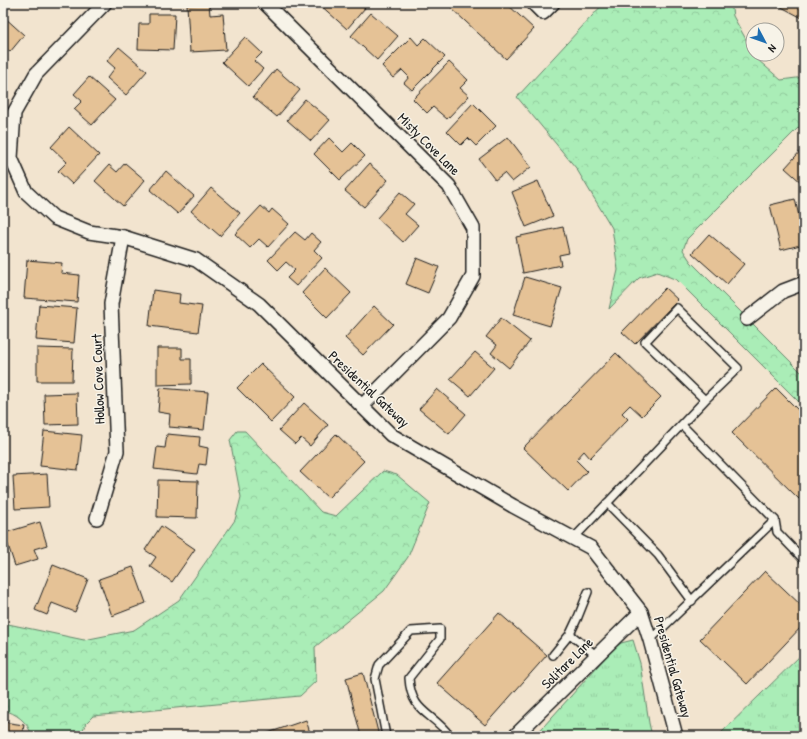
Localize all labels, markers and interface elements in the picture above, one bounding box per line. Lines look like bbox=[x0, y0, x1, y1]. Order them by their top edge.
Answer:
north arrow bbox=[745, 22, 785, 62]
text: N bbox=[765, 42, 780, 55]
street label: Misty Cove Lane bbox=[393, 108, 465, 180]
street label: Hollow Cove Court bbox=[86, 333, 109, 425]
street label: Presidential Gateway bbox=[324, 346, 414, 432]
street label: Presidential Gateway bbox=[649, 614, 697, 720]
street label: Solitare Lane bbox=[537, 632, 597, 693]

